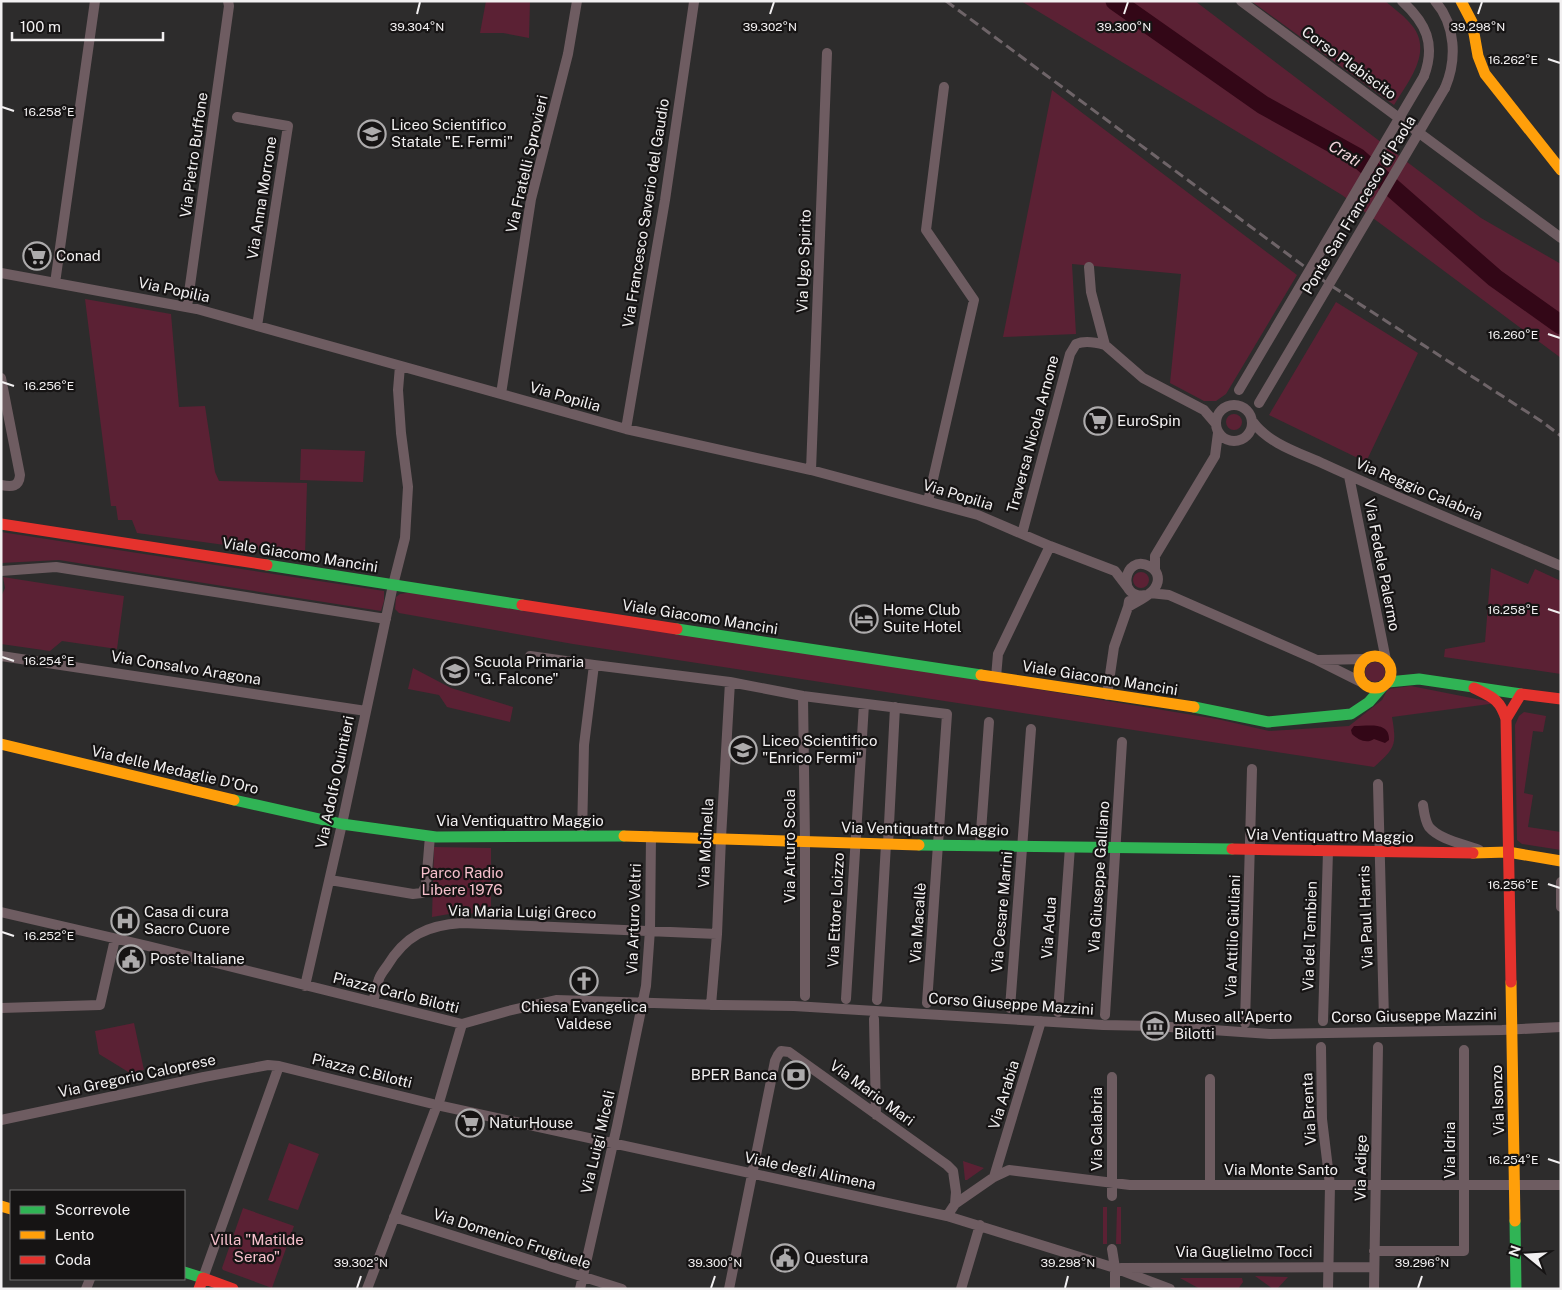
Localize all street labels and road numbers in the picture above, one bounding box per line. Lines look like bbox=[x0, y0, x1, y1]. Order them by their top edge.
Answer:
street label: Corso Plebiscito bbox=[1299, 23, 1400, 103]
street label: Via Pietro Buffone bbox=[176, 91, 211, 219]
street label: Via Fratelli Sprovieri bbox=[502, 93, 551, 234]
street label: Via Francesco Saverio del Gaudio bbox=[619, 97, 672, 329]
street label: Ponte San Francesco di Paola bbox=[1298, 112, 1419, 297]
street label: Via Anna Morrone bbox=[243, 135, 280, 261]
street label: Via Ugo Spirito bbox=[793, 209, 814, 313]
street label: Via Popilia bbox=[137, 274, 212, 305]
street label: Traversa Nicola Arnone bbox=[1003, 353, 1062, 514]
street label: Via Popilia bbox=[528, 378, 603, 415]
street label: Via Reggio Calabria bbox=[1353, 454, 1485, 523]
street label: Via Popilia bbox=[921, 476, 995, 513]
street label: Via Fedele Palermo bbox=[1361, 497, 1404, 632]
street label: Viale Giacomo Mancini bbox=[221, 534, 379, 575]
street label: Viale Giacomo Mancini bbox=[621, 596, 779, 637]
street label: Via Consalvo Aragona bbox=[110, 647, 262, 688]
street label: Viale Giacomo Mancini bbox=[1021, 657, 1179, 698]
street label: Via Adolfo Quintieri bbox=[312, 714, 357, 850]
street label: Via delle Medaglie D'Oro bbox=[90, 742, 260, 797]
street label: Via Arturo Scola bbox=[781, 789, 798, 903]
street label: Via Molinella bbox=[695, 798, 716, 888]
street label: Via Giuseppe Galliano bbox=[1085, 800, 1112, 954]
street label: Via Ventiquattro Maggio bbox=[436, 812, 604, 829]
street label: Via Ventiquattro Maggio bbox=[841, 819, 1009, 838]
street label: Via Ventiquattro Maggio bbox=[1246, 826, 1414, 845]
street label: Via Cesare Marini bbox=[988, 851, 1015, 973]
street label: Via Ettore Loizzo bbox=[824, 852, 847, 968]
street label: Via Arturo Veltri bbox=[623, 863, 644, 975]
street label: Via Paul Harris bbox=[1355, 865, 1376, 969]
street label: Via Attilio Giuliani bbox=[1222, 874, 1243, 998]
street label: Via del Tembien bbox=[1299, 881, 1320, 991]
street label: Via Macallè bbox=[906, 882, 929, 964]
street label: Via Adua bbox=[1038, 896, 1059, 960]
street label: Via Maria Luigi Greco bbox=[448, 902, 596, 921]
street label: Piazza Carlo Bilotti bbox=[331, 969, 461, 1016]
street label: Corso Giuseppe Mazzini bbox=[928, 989, 1094, 1018]
street label: Corso Giuseppe Mazzini bbox=[1331, 1006, 1497, 1025]
street label: Piazza C.Bilotti bbox=[310, 1050, 414, 1091]
street label: Via Gregorio Caloprese bbox=[57, 1051, 217, 1101]
street label: Via Mario Mari bbox=[827, 1056, 918, 1129]
street label: Via Arabia bbox=[985, 1058, 1022, 1131]
street label: Via Isonzo bbox=[1488, 1065, 1507, 1135]
street label: Via Brenta bbox=[1298, 1072, 1319, 1146]
street label: Via Calabria bbox=[1088, 1087, 1105, 1171]
street label: Via Luigi Miceli bbox=[577, 1089, 618, 1195]
street label: Via Idria bbox=[1441, 1122, 1458, 1178]
street label: Via Adige bbox=[1351, 1135, 1370, 1201]
street label: Viale degli Alimena bbox=[743, 1148, 877, 1193]
street label: Via Monte Santo bbox=[1224, 1161, 1338, 1178]
street label: Via Domenico Frugiuele bbox=[431, 1205, 593, 1272]
street label: Via Guglielmo Tocci bbox=[1175, 1243, 1313, 1260]

